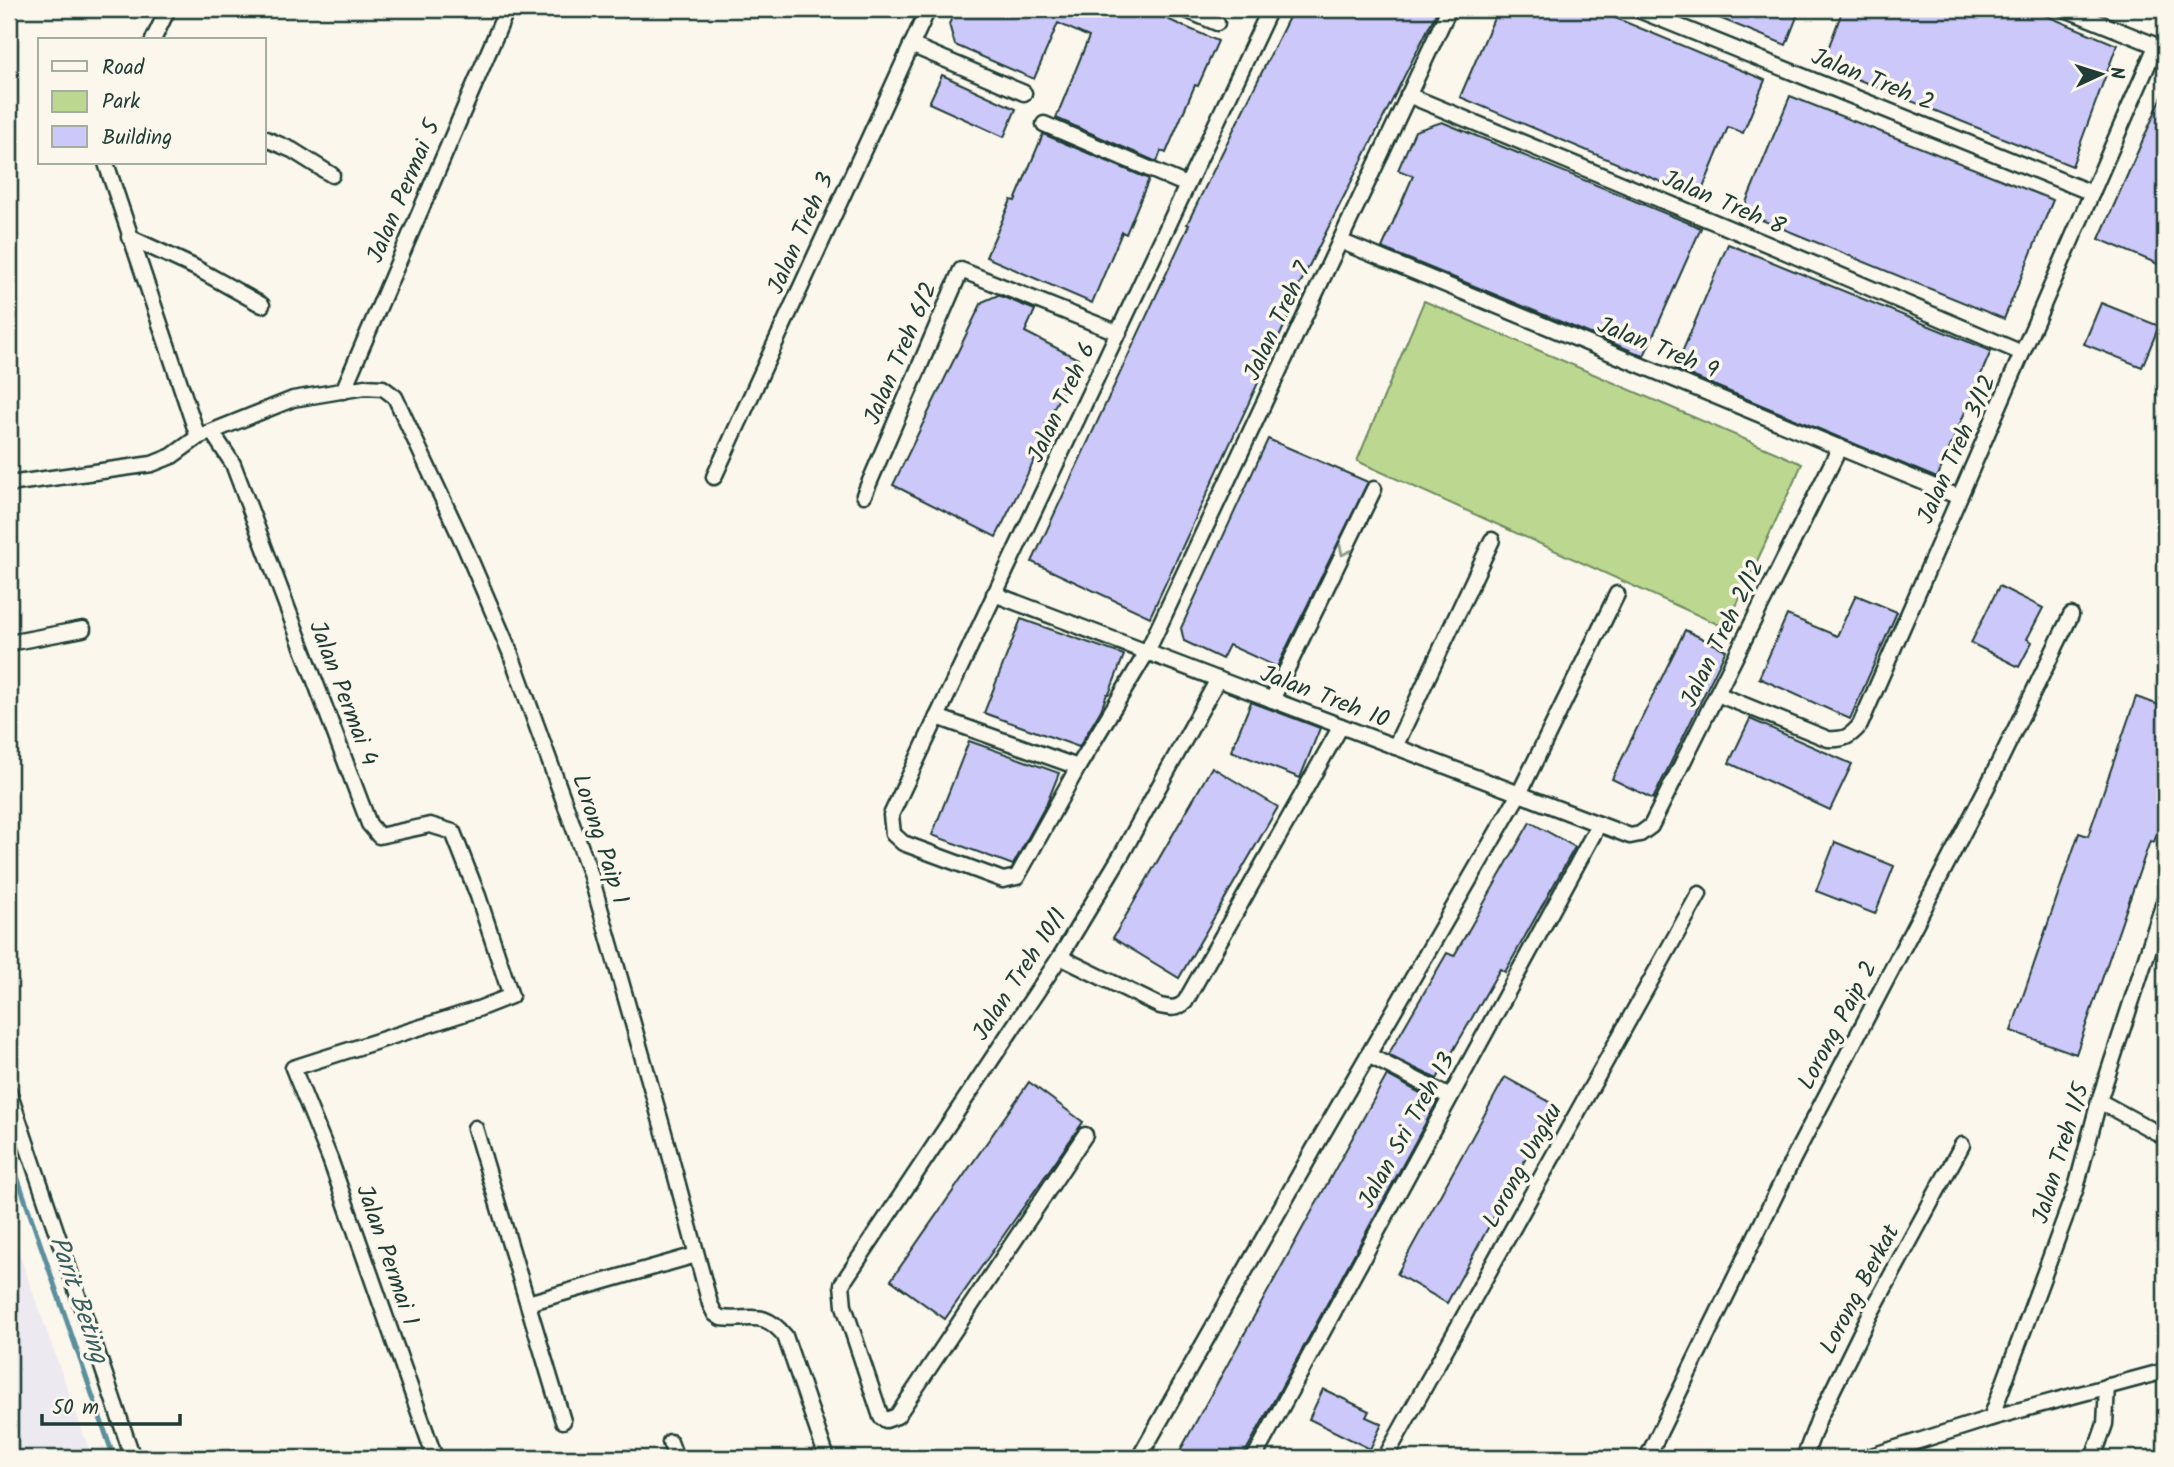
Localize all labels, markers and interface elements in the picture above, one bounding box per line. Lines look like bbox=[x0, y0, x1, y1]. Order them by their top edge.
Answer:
legend bbox=[38, 38, 266, 164]
street label: Jalan Treh 2 bbox=[1805, 38, 1940, 123]
north arrow bbox=[2066, 38, 2136, 108]
text: Road bbox=[102, 52, 145, 85]
text: N bbox=[2101, 66, 2131, 80]
text: Park bbox=[102, 86, 140, 119]
street label: Jalan Permai 5 bbox=[357, 112, 453, 269]
text: Building bbox=[102, 122, 172, 155]
street label: Jalan Treh 8 bbox=[1656, 160, 1792, 247]
street label: Jalan Treh 3 bbox=[757, 166, 846, 301]
street label: Jalan Treh 7 bbox=[1234, 255, 1323, 388]
street label: Jalan Treh 6/2 bbox=[854, 276, 949, 431]
street label: Jalan Treh 9 bbox=[1591, 306, 1724, 391]
street label: Jalan Treh 6 bbox=[1017, 336, 1107, 470]
street label: Jalan Treh 3/12 bbox=[1907, 369, 2008, 531]
one-way arrow bbox=[1338, 544, 1352, 556]
street label: Jalan Treh 2/12 bbox=[1671, 553, 1776, 714]
street label: Jalan Permai 4 bbox=[297, 615, 388, 772]
street label: Jalan Treh 10 bbox=[1254, 655, 1395, 740]
street label: Lorong Paip 1 bbox=[560, 769, 639, 910]
street label: Jalan Treh 10/1 bbox=[963, 901, 1078, 1049]
street label: Lorong Paip 2 bbox=[1788, 954, 1889, 1097]
street label: Jalan Sri Treh 13 bbox=[1348, 1045, 1466, 1216]
street label: Jalan Treh 1/5 bbox=[2022, 1076, 2102, 1228]
street label: Lorong Ungku bbox=[1473, 1096, 1574, 1236]
street label: Jalan Permai 1 bbox=[344, 1180, 429, 1331]
street label: Lorong Berkat bbox=[1810, 1217, 1911, 1362]
water label: Parit Beting bbox=[37, 1230, 120, 1371]
scale bar bbox=[42, 1383, 180, 1427]
text: 50 m bbox=[52, 1392, 99, 1425]

